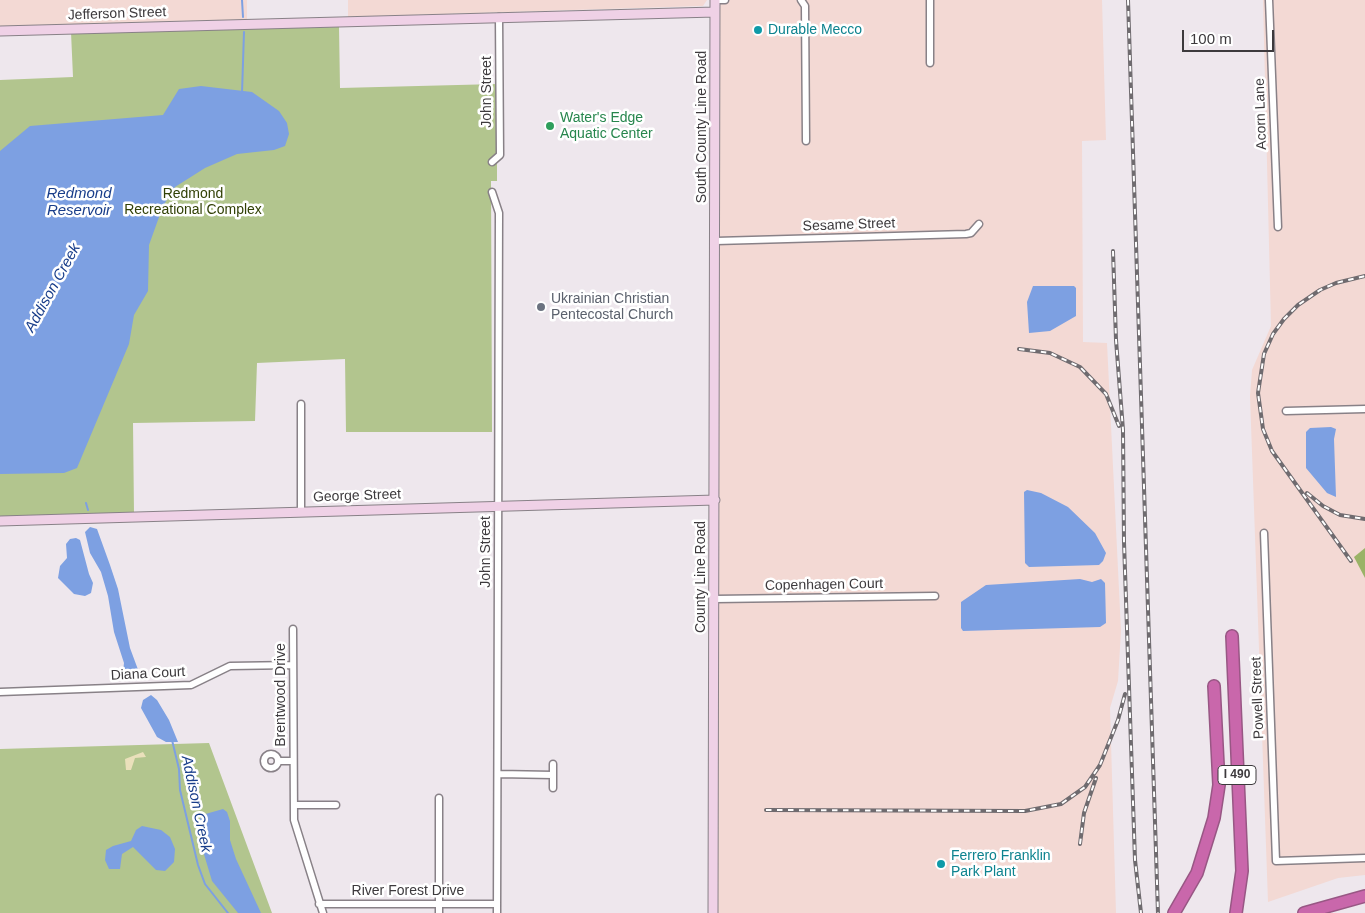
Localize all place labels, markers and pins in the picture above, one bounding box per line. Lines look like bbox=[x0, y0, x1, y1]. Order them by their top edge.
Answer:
place label: Durable Mecco bbox=[768, 22, 862, 38]
marker: Durable Mecco bbox=[752, 24, 764, 36]
place label: Water's Edge Aquatic Center bbox=[560, 110, 653, 142]
marker: Water's Edge Aquatic Center bbox=[544, 120, 556, 132]
place label: Ukrainian Christian Pentecostal Church bbox=[551, 291, 673, 324]
marker: Ukrainian Christian Pentecostal Church bbox=[535, 301, 547, 313]
place label: Ferrero Franklin Park Plant bbox=[951, 848, 1051, 880]
marker: Ferrero Franklin Park Plant bbox=[935, 858, 947, 870]

